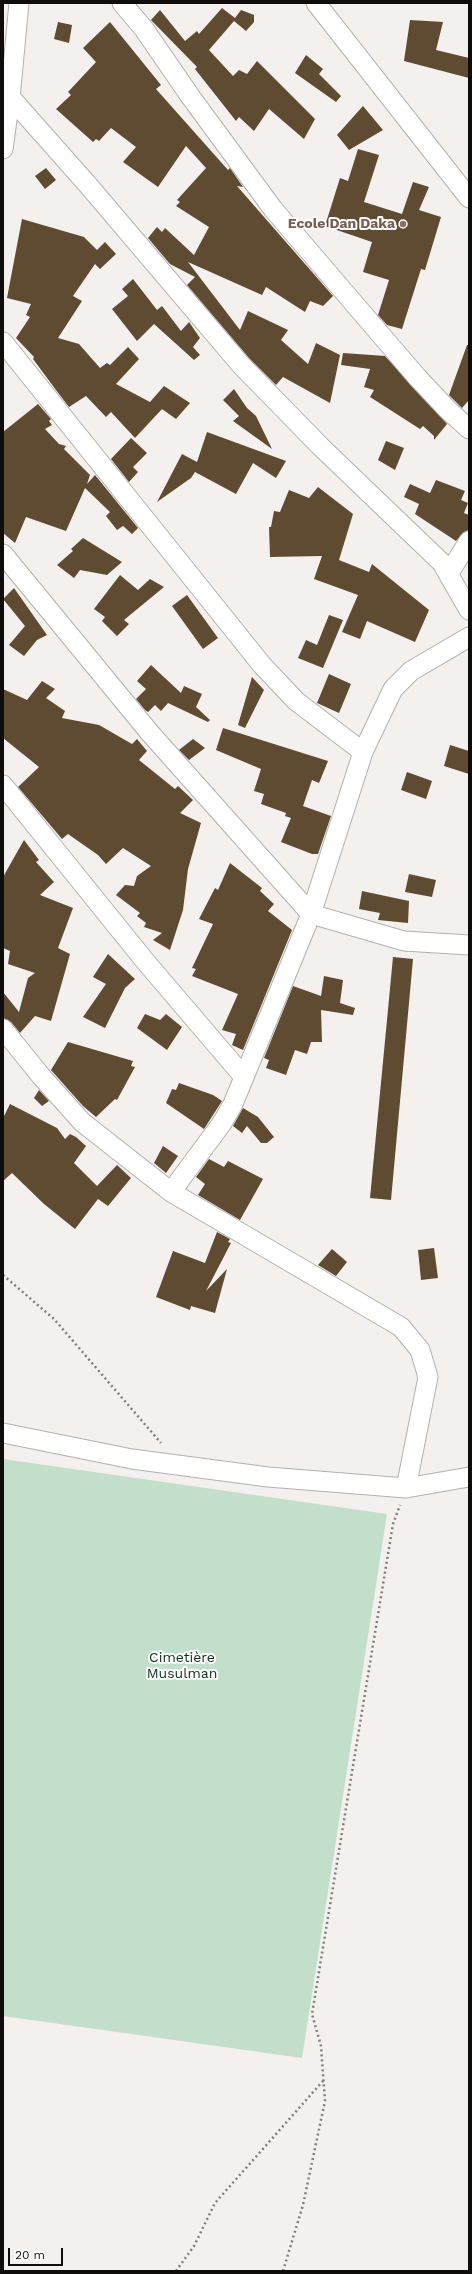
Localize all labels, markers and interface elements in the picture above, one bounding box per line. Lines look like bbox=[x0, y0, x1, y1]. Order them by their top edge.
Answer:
place label: Ecole Dan Daka bbox=[288, 216, 395, 232]
marker: Ecole Dan Daka bbox=[398, 219, 408, 229]
park label: Cimetière Musulman bbox=[147, 1650, 217, 1682]
scale bar bbox=[10, 2240, 65, 2266]
text: 20 m bbox=[15, 2248, 45, 2262]

